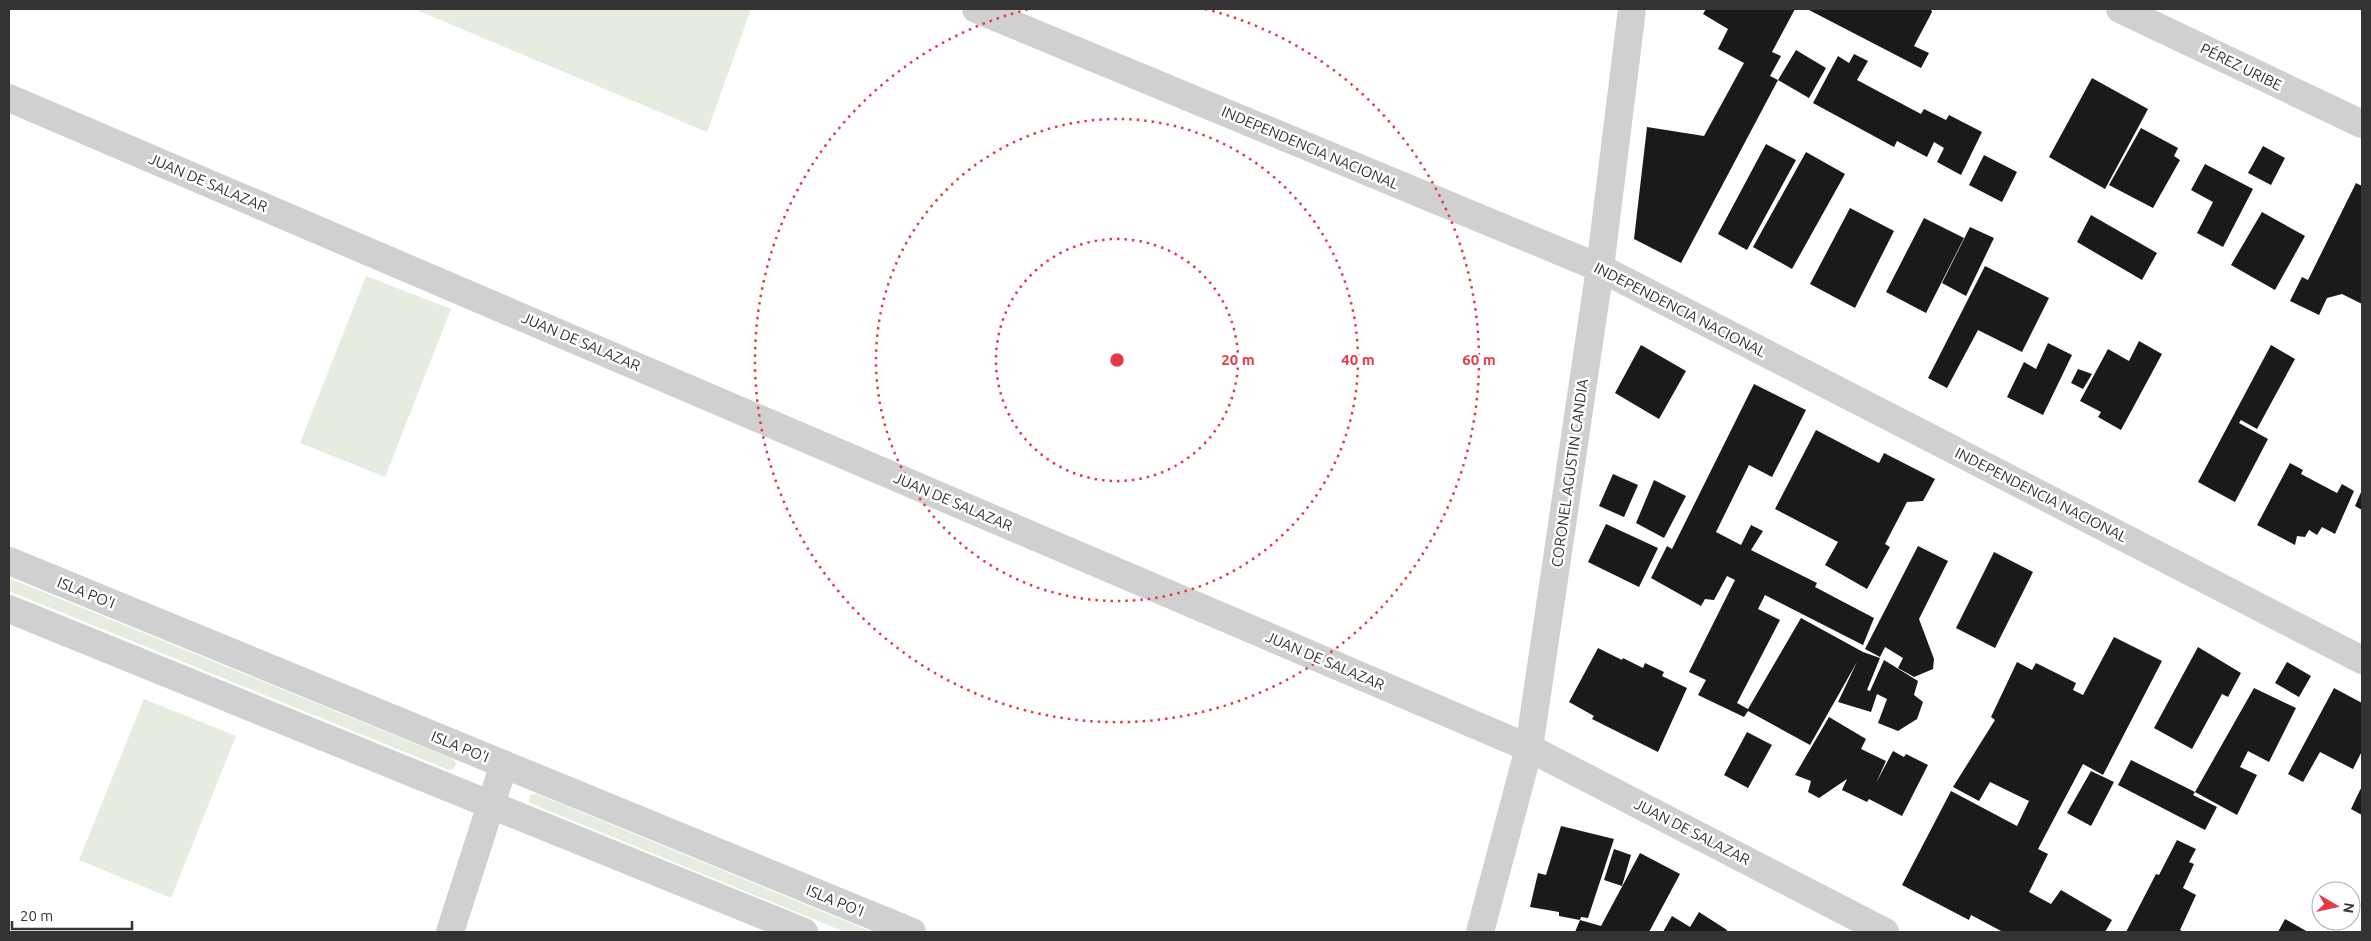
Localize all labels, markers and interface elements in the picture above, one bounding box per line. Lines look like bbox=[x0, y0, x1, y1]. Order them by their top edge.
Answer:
street label: PÉREZ URIBE bbox=[2198, 40, 2285, 94]
street label: INDEPENDENCIA NACIONAL bbox=[1219, 102, 1402, 193]
street label: JUAN DE SALAZAR bbox=[146, 150, 270, 215]
street label: INDEPENDENCIA NACIONAL bbox=[1591, 259, 1769, 361]
street label: JUAN DE SALAZAR bbox=[519, 309, 643, 374]
centre of rings bbox=[1108, 351, 1126, 369]
text: 20 m bbox=[1221, 351, 1255, 368]
text: 40 m bbox=[1341, 351, 1375, 368]
text: 60 m bbox=[1462, 351, 1496, 368]
street label: CORONEL AGUSTIN CANDIA bbox=[1548, 377, 1591, 568]
street label: INDEPENDENCIA NACIONAL bbox=[1952, 444, 2130, 546]
street label: JUAN DE SALAZAR bbox=[891, 469, 1015, 534]
street label: ISLA PO'I bbox=[55, 573, 118, 612]
street label: JUAN DE SALAZAR bbox=[1263, 628, 1387, 693]
street label: ISLA PO'I bbox=[429, 727, 492, 766]
street label: JUAN DE SALAZAR bbox=[1632, 795, 1753, 868]
street label: ISLA PO'I bbox=[804, 881, 867, 920]
north arrow bbox=[2311, 881, 2361, 931]
scale bar bbox=[12, 898, 132, 930]
text: N bbox=[2340, 902, 2358, 914]
text: 20 m bbox=[20, 907, 53, 924]

